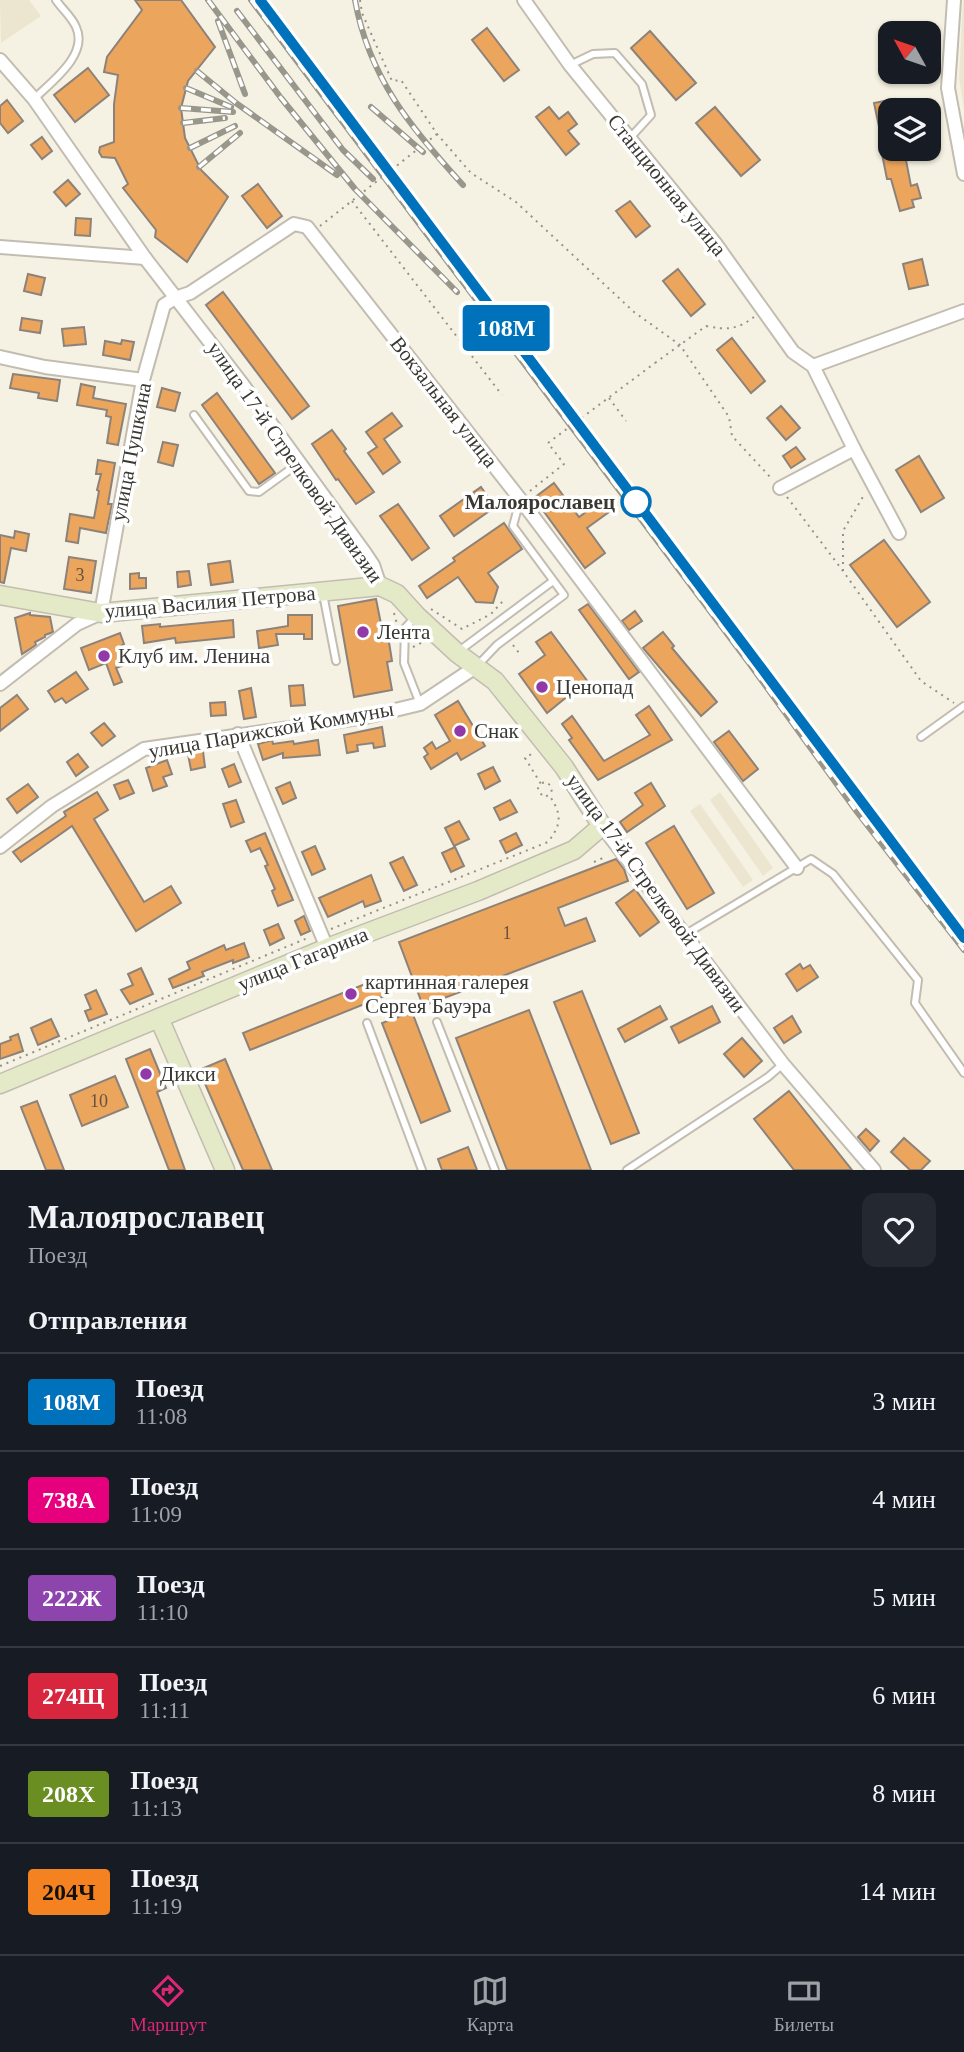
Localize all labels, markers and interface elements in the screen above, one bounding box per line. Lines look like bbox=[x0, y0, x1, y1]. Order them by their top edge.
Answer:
north arrow bbox=[878, 21, 942, 84]
map controls bbox=[878, 21, 941, 161]
button: layers bbox=[878, 98, 941, 161]
street label: Станционная улица bbox=[603, 109, 732, 261]
line badge: 108М bbox=[457, 305, 555, 351]
text: 108М bbox=[477, 315, 535, 341]
street label: Вокзальная улица bbox=[385, 332, 503, 473]
street label: улица 17-й Стрелковой Дивизии bbox=[202, 337, 388, 587]
street label: улица Пушкина bbox=[106, 380, 156, 523]
marker: Малоярославец bbox=[621, 487, 651, 517]
place label: Малоярославец bbox=[465, 490, 615, 514]
house number: 3 bbox=[76, 565, 85, 585]
street label: улица Василия Петрова bbox=[104, 581, 317, 623]
place label: Лента bbox=[377, 620, 431, 644]
marker: Лента bbox=[355, 624, 371, 640]
place label: Клуб им. Ленина bbox=[118, 644, 271, 668]
marker: Клуб им. Ленина bbox=[96, 648, 112, 664]
place label: Ценопад bbox=[556, 675, 634, 699]
marker: Ценопад bbox=[534, 679, 550, 695]
street label: улица Парижской Коммуны bbox=[147, 697, 395, 763]
place label: Снак bbox=[474, 719, 520, 743]
marker: Снак bbox=[452, 723, 468, 739]
street label: улица 17-й Стрелковой Дивизии bbox=[561, 769, 751, 1017]
street label: улица Гагарина bbox=[234, 922, 372, 996]
house number: 1 bbox=[503, 923, 512, 943]
place label: картинная галерея Сергея Бауэра bbox=[365, 970, 529, 1018]
marker: картинная галерея Сергея Бауэра bbox=[343, 986, 359, 1002]
place label: Дикси bbox=[160, 1062, 216, 1086]
marker: Дикси bbox=[138, 1066, 154, 1082]
house number: 10 bbox=[90, 1091, 108, 1111]
button: heart bbox=[862, 1193, 936, 1267]
text: Малоярославец bbox=[28, 1199, 264, 1235]
text: Поезд bbox=[28, 1243, 87, 1268]
text: Отправления bbox=[28, 1306, 187, 1335]
text: Поезд bbox=[136, 1374, 204, 1403]
text: 3 мин bbox=[872, 1387, 936, 1416]
text: 108М bbox=[42, 1389, 101, 1415]
text: 11:08 bbox=[136, 1404, 187, 1429]
text: Поезд bbox=[130, 1472, 198, 1501]
text: 4 мин bbox=[872, 1485, 936, 1514]
text: 738А bbox=[42, 1487, 95, 1513]
text: 11:09 bbox=[130, 1502, 182, 1527]
text: Поезд bbox=[137, 1570, 205, 1599]
text: 5 мин bbox=[872, 1583, 936, 1612]
text: 222Ж bbox=[42, 1585, 102, 1611]
text: 11:10 bbox=[137, 1600, 188, 1625]
text: Поезд bbox=[139, 1668, 207, 1697]
text: 6 мин bbox=[872, 1681, 936, 1710]
text: 274Щ bbox=[42, 1683, 104, 1709]
text: 11:11 bbox=[139, 1698, 190, 1723]
text: Поезд bbox=[130, 1766, 198, 1795]
text: 8 мин bbox=[872, 1779, 936, 1808]
text: 208Х bbox=[42, 1781, 95, 1807]
text: 11:13 bbox=[130, 1796, 182, 1821]
text: Поезд bbox=[131, 1864, 199, 1893]
text: 14 мин bbox=[859, 1877, 936, 1906]
text: 204Ч bbox=[42, 1879, 96, 1905]
text: 11:19 bbox=[131, 1894, 182, 1919]
tab: Маршрут bbox=[130, 1972, 207, 2036]
tab: Карта bbox=[467, 1972, 514, 2036]
tab: Билеты bbox=[774, 1972, 834, 2036]

